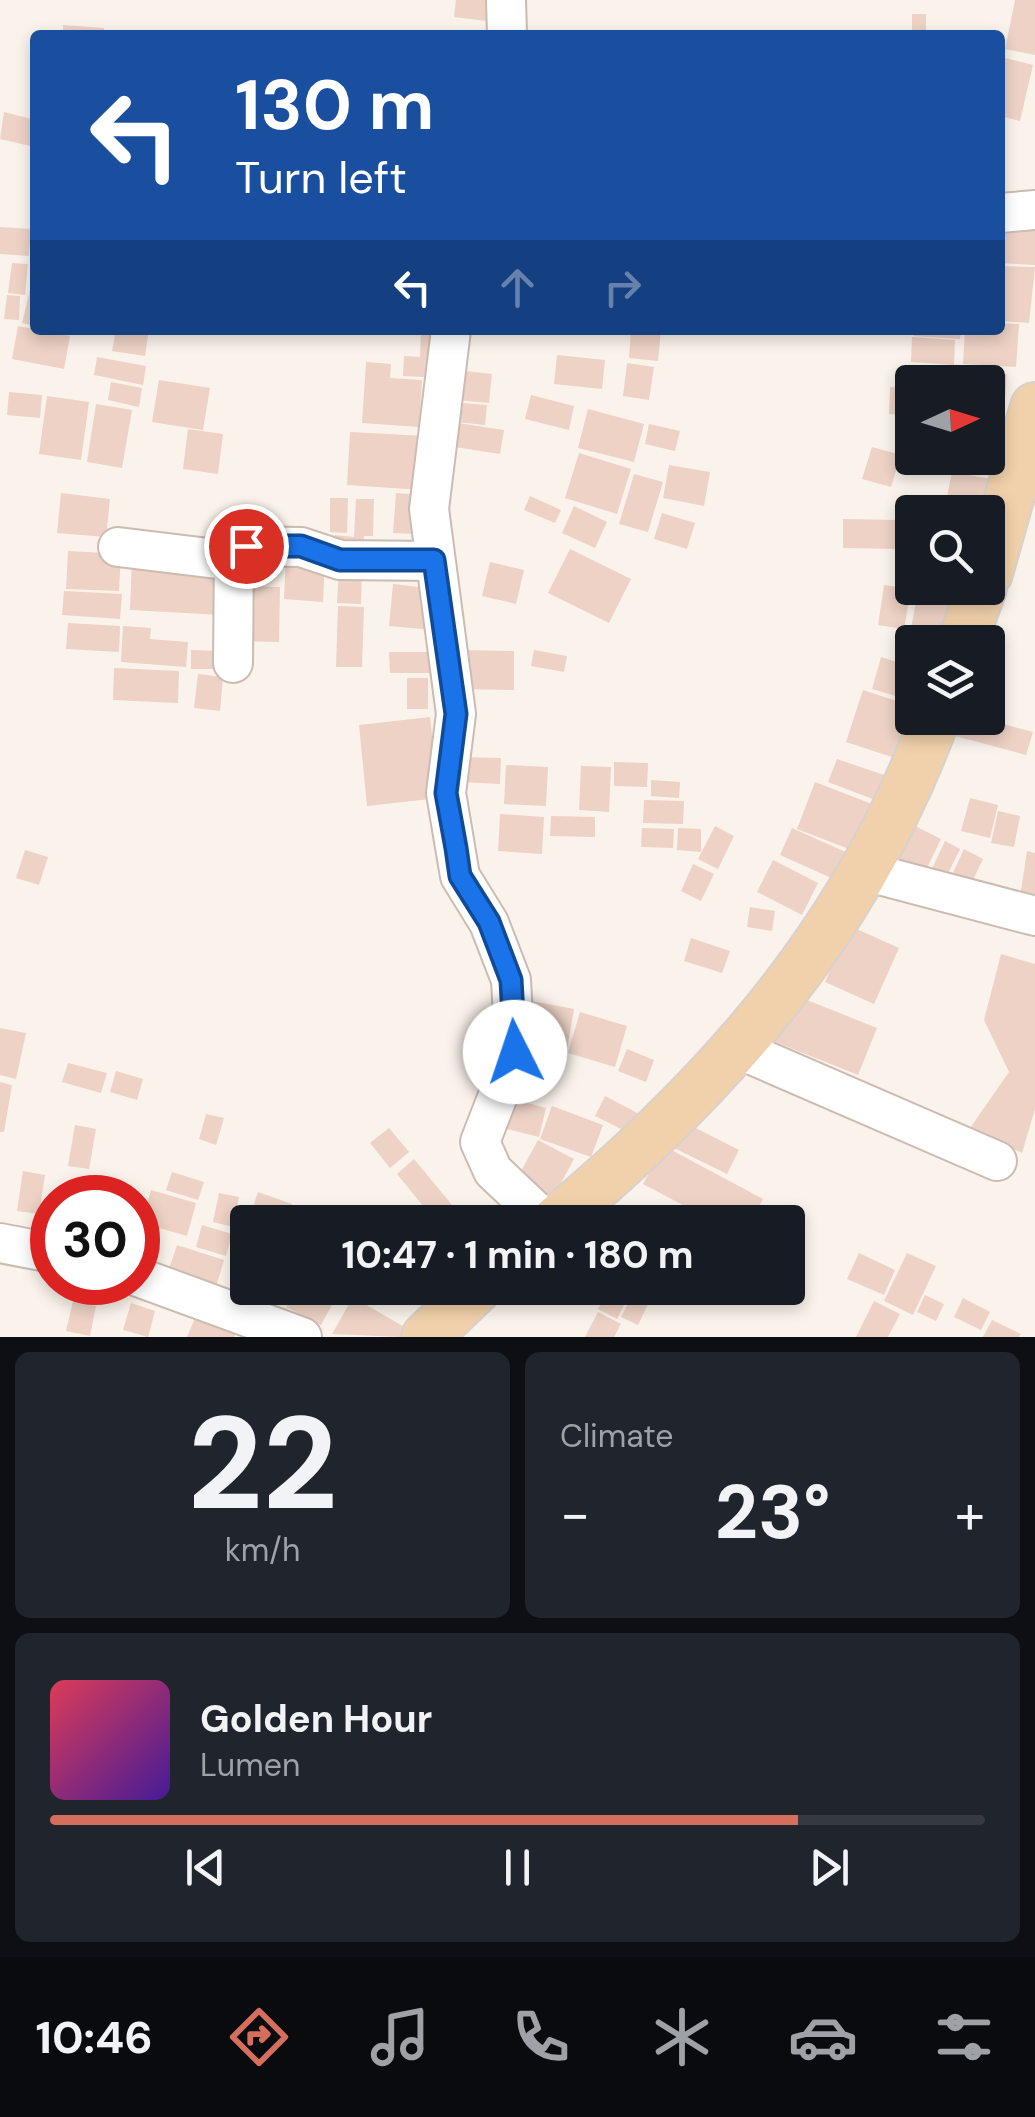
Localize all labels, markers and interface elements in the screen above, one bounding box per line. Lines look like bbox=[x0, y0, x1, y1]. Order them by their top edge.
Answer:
text: 130 m bbox=[235, 60, 434, 151]
icon: left bbox=[70, 70, 200, 200]
text: Turn left bbox=[235, 148, 407, 207]
icon: left bbox=[385, 260, 440, 315]
icon: ahead bbox=[490, 260, 545, 315]
icon: right bbox=[595, 260, 650, 315]
north arrow bbox=[895, 365, 1005, 475]
map controls bbox=[895, 365, 1005, 735]
button: search bbox=[895, 495, 1005, 605]
pin bbox=[204, 504, 289, 589]
icon: arrive bbox=[219, 519, 274, 574]
button: layers bbox=[895, 625, 1005, 735]
position arrow bbox=[463, 1000, 567, 1104]
speed limit sign: 30 bbox=[30, 1175, 160, 1305]
text: 10:47 · 1 min · 180 m bbox=[342, 1230, 693, 1280]
text: 22 bbox=[187, 1379, 338, 1548]
text: Climate bbox=[560, 1415, 674, 1457]
text: 23° bbox=[715, 1464, 830, 1561]
text: − bbox=[560, 1478, 590, 1550]
text: + bbox=[955, 1478, 985, 1550]
text: km/h bbox=[225, 1529, 300, 1571]
text: Golden Hour bbox=[200, 1694, 432, 1744]
text: Lumen bbox=[200, 1744, 300, 1786]
icon: previous bbox=[178, 1840, 233, 1895]
icon: pause bbox=[490, 1840, 545, 1895]
icon: next bbox=[802, 1840, 857, 1895]
icon: directions bbox=[224, 2002, 294, 2072]
icon: music bbox=[365, 2002, 435, 2072]
icon: phone bbox=[506, 2002, 576, 2072]
icon: climate bbox=[647, 2002, 717, 2072]
icon: car bbox=[788, 2002, 858, 2072]
icon: filters bbox=[929, 2002, 999, 2072]
text: 10:46 bbox=[36, 2008, 153, 2067]

